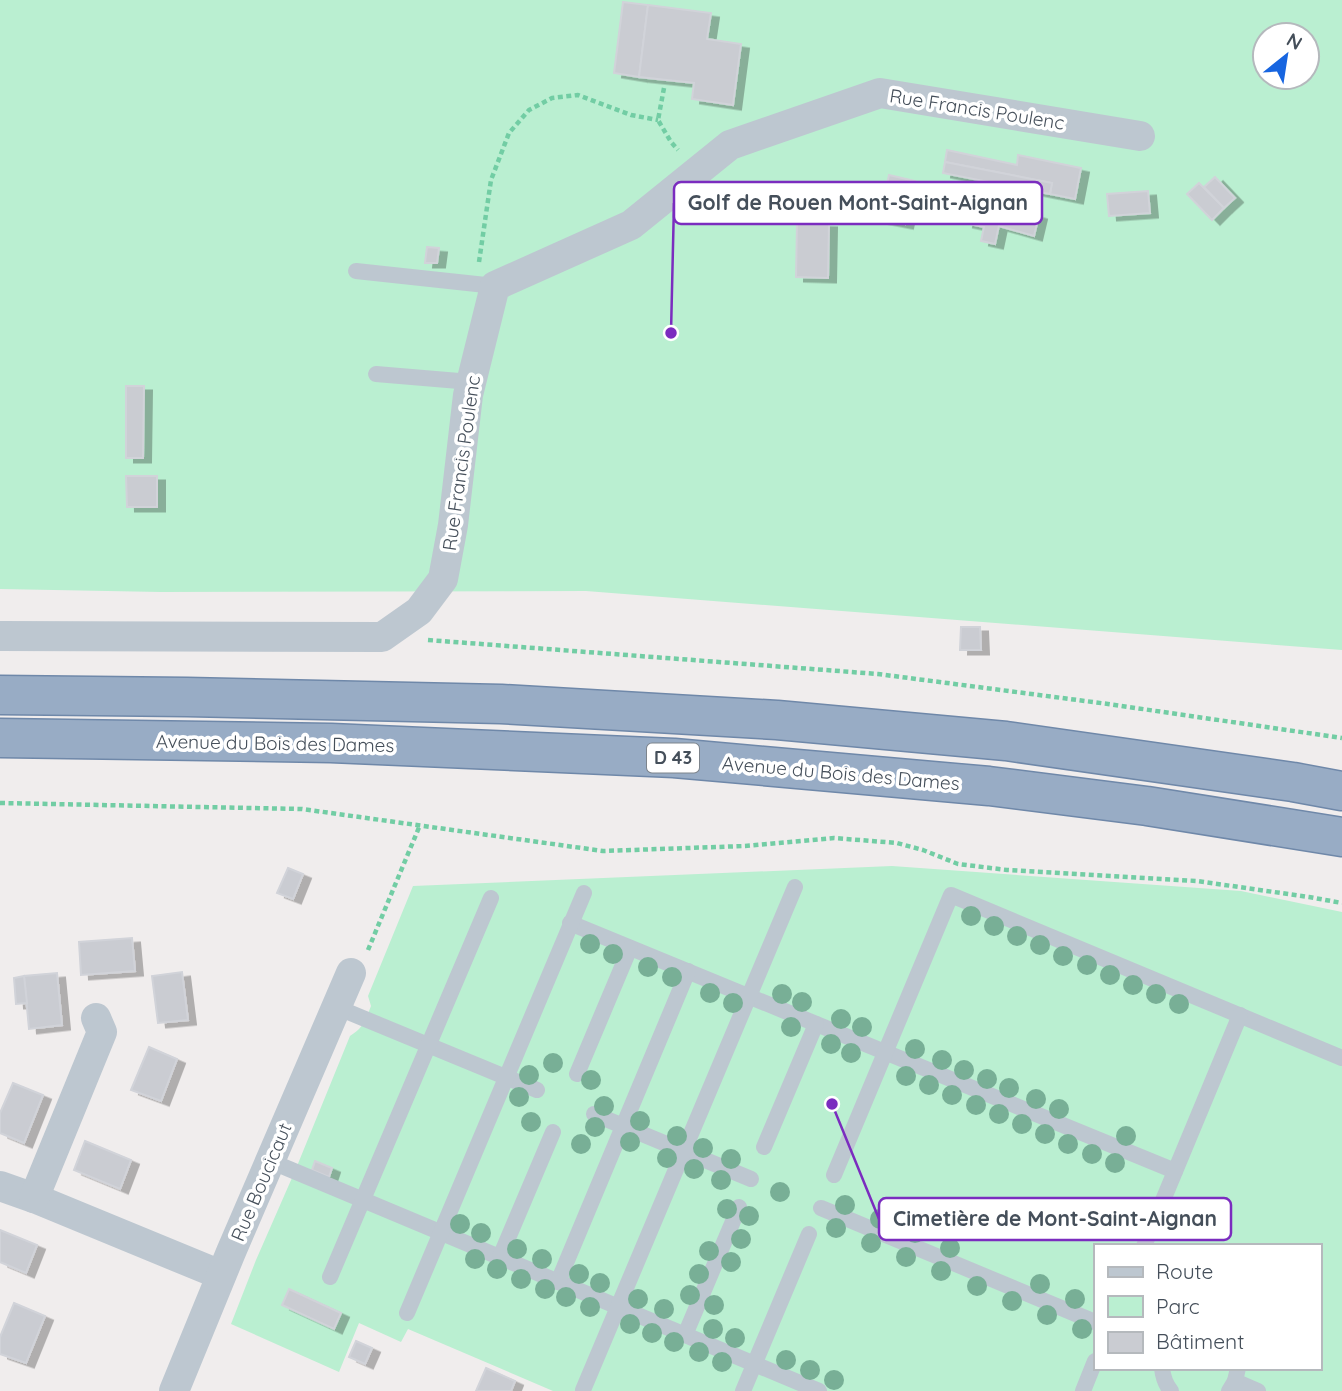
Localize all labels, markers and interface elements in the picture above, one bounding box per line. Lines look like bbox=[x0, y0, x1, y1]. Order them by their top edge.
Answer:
north arrow bbox=[1251, 21, 1321, 91]
text: N bbox=[1282, 27, 1307, 55]
street label: Rue Francis Poulenc bbox=[888, 83, 1066, 135]
callout: Golf de Rouen Mont-Saint-Aignan bbox=[674, 182, 1042, 224]
text: Golf de Rouen Mont-Saint-Aignan bbox=[688, 189, 1028, 215]
street label: Rue Francis Poulenc bbox=[437, 374, 485, 552]
street label: Avenue du Bois des Dames bbox=[156, 729, 395, 757]
road number: D 43 bbox=[647, 744, 699, 772]
street label: Avenue du Bois des Dames bbox=[721, 751, 961, 795]
street label: Rue Boucicaut bbox=[225, 1119, 297, 1245]
callout: Cimetière de Mont-Saint-Aignan bbox=[879, 1198, 1231, 1240]
text: Cimetière de Mont-Saint-Aignan bbox=[893, 1205, 1217, 1231]
legend bbox=[1094, 1244, 1321, 1370]
text: Route bbox=[1156, 1258, 1213, 1284]
text: Parc bbox=[1156, 1293, 1200, 1319]
text: Bâtiment bbox=[1156, 1328, 1244, 1354]

